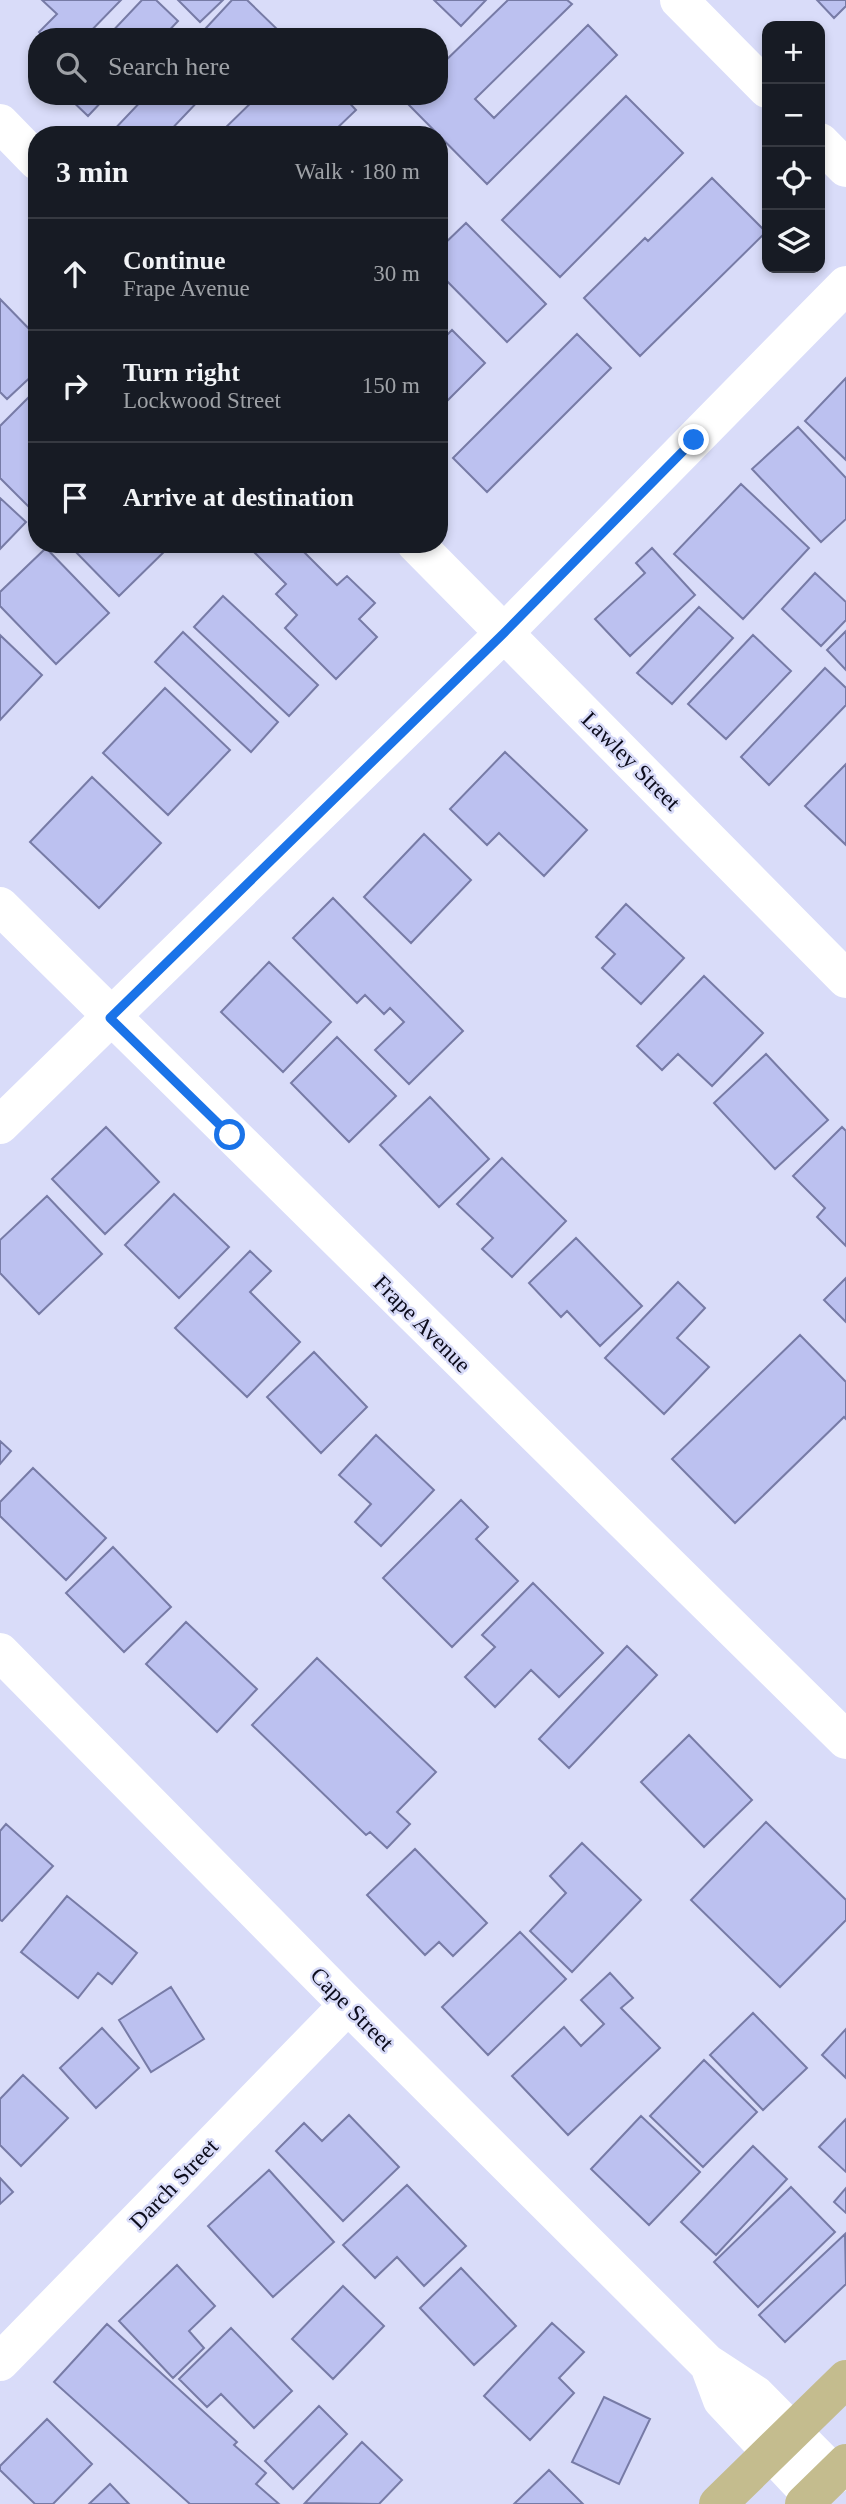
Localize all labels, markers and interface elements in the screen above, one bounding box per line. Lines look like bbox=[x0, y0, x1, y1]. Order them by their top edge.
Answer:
map controls bbox=[762, 21, 825, 273]
button: + bbox=[762, 21, 825, 84]
search box bbox=[28, 28, 448, 105]
icon: search bbox=[52, 48, 90, 86]
text: Search here bbox=[108, 52, 230, 81]
button: − bbox=[762, 84, 825, 147]
button: locate bbox=[762, 147, 825, 210]
text: 3 min bbox=[56, 155, 129, 188]
text: Walk · 180 m bbox=[295, 159, 420, 184]
button: layers bbox=[762, 210, 825, 273]
text: Continue bbox=[123, 246, 226, 275]
icon: ahead bbox=[56, 255, 94, 293]
text: 30 m bbox=[373, 261, 420, 286]
text: Frape Avenue bbox=[123, 276, 250, 301]
text: Turn right bbox=[123, 358, 240, 387]
icon: right bbox=[56, 367, 94, 405]
text: 150 m bbox=[362, 373, 420, 398]
text: Lockwood Street bbox=[123, 388, 281, 413]
route end bbox=[678, 424, 709, 455]
icon: arrive bbox=[56, 479, 94, 517]
text: Arrive at destination bbox=[123, 483, 354, 512]
street label: Lawley Street bbox=[577, 707, 686, 816]
route start bbox=[214, 1119, 245, 1150]
street label: Frape Avenue bbox=[368, 1270, 476, 1378]
street label: Cape Street bbox=[305, 1962, 399, 2056]
street label: Darch Street bbox=[125, 2133, 224, 2234]

